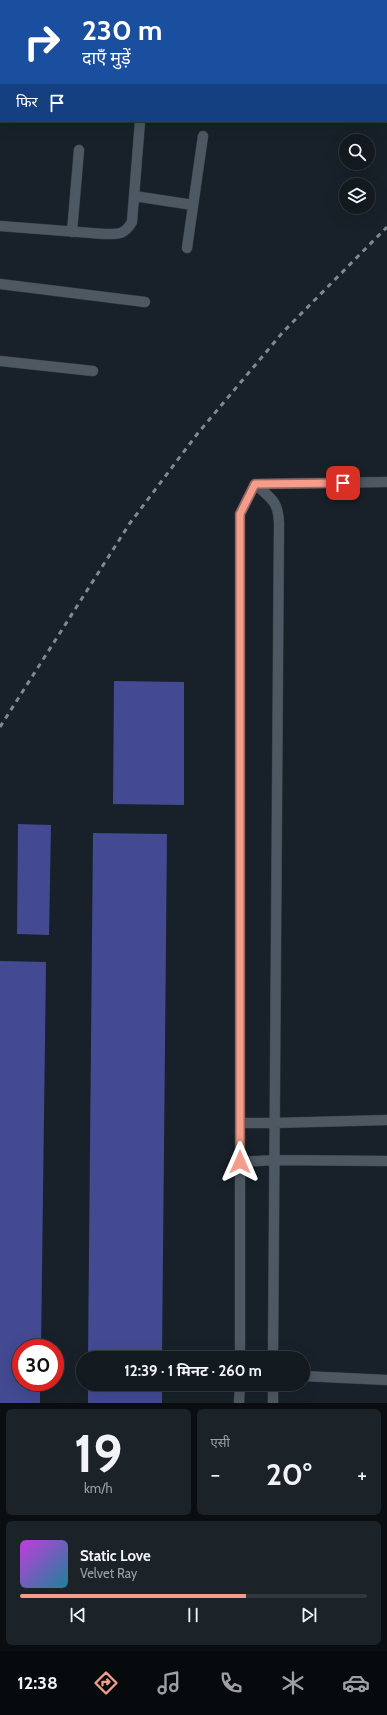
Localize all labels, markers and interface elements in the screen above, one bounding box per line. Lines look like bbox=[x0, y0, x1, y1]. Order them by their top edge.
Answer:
text: 230 m bbox=[82, 13, 162, 47]
icon: right bbox=[16, 16, 68, 68]
text: दाएँ मुड़ें bbox=[82, 47, 131, 69]
icon: arrive bbox=[46, 92, 68, 114]
text: फिर bbox=[16, 93, 38, 111]
map controls bbox=[339, 134, 375, 214]
button: search bbox=[339, 134, 375, 170]
button: layers bbox=[339, 178, 375, 214]
pin bbox=[326, 466, 360, 500]
icon: arrive bbox=[332, 472, 354, 494]
position arrow bbox=[219, 1141, 261, 1183]
speed limit sign: 30 bbox=[12, 1339, 64, 1391]
text: 12:39 · 1 मिनट · 260 m bbox=[124, 1362, 262, 1380]
text: 19 bbox=[74, 1422, 122, 1485]
text: एसी bbox=[211, 1434, 230, 1450]
text: 20° bbox=[266, 1456, 312, 1493]
text: − bbox=[211, 1461, 220, 1488]
text: + bbox=[357, 1461, 367, 1488]
text: km/h bbox=[84, 1480, 112, 1496]
text: Static Love bbox=[80, 1547, 151, 1565]
text: Velvet Ray bbox=[80, 1565, 137, 1581]
icon: previous bbox=[67, 1604, 89, 1626]
icon: pause bbox=[182, 1604, 204, 1626]
icon: next bbox=[298, 1604, 320, 1626]
icon: directions bbox=[92, 1669, 120, 1697]
icon: music bbox=[155, 1669, 183, 1697]
icon: phone bbox=[217, 1669, 245, 1697]
icon: climate bbox=[279, 1669, 307, 1697]
icon: car bbox=[342, 1669, 370, 1697]
text: 12:38 bbox=[17, 1672, 58, 1694]

